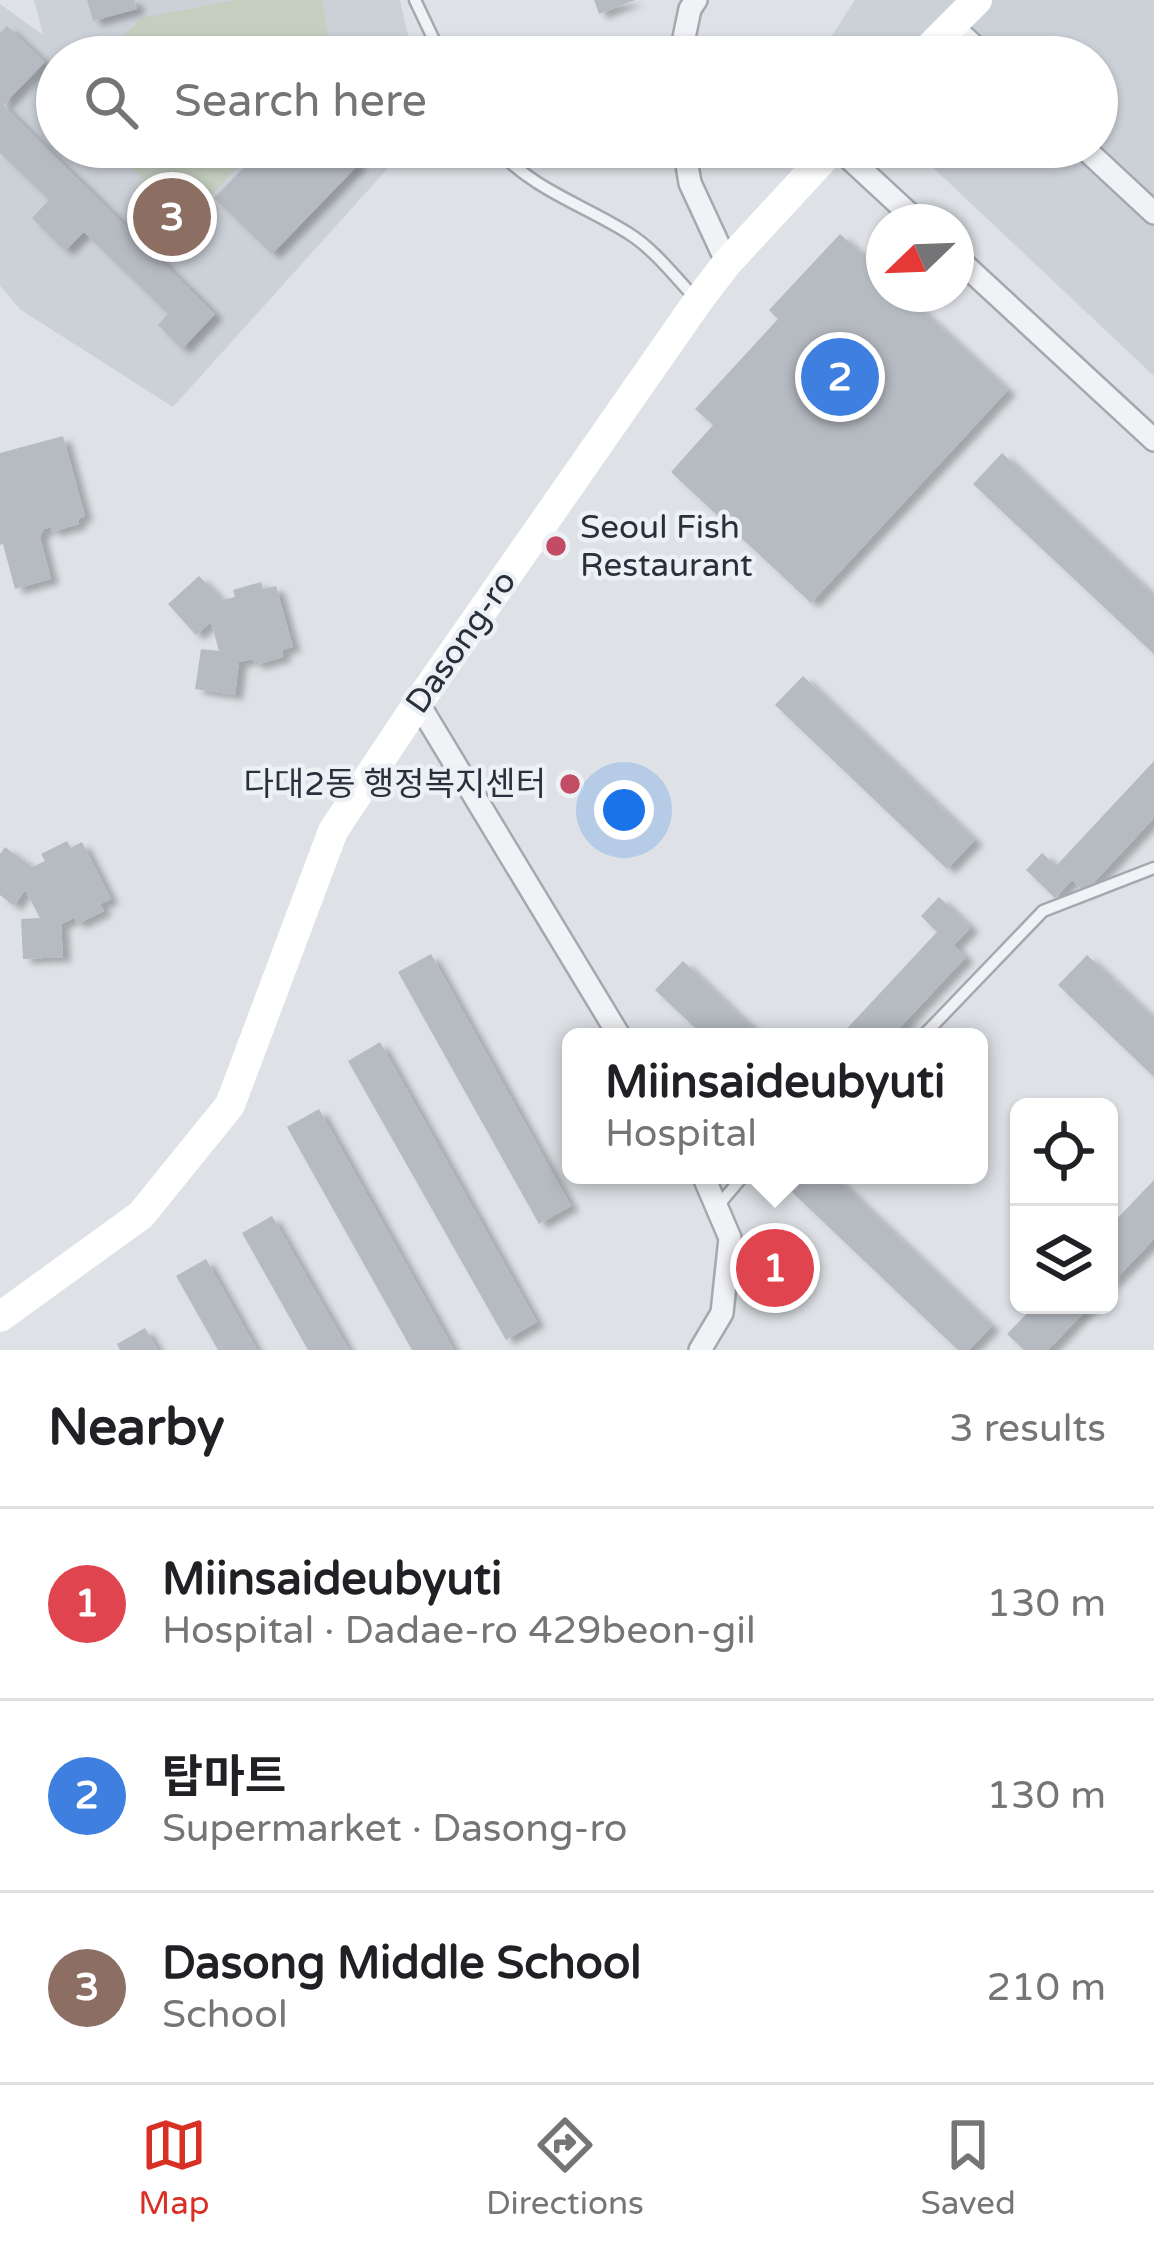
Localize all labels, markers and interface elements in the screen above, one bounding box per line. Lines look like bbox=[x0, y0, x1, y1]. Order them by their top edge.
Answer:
search box bbox=[36, 36, 1118, 168]
icon: search bbox=[78, 69, 144, 135]
text: Search here bbox=[174, 75, 427, 129]
pin: 3 bbox=[133, 172, 211, 262]
north arrow bbox=[866, 204, 974, 312]
pin: 2 bbox=[801, 332, 879, 422]
place label: Seoul Fish Restaurant bbox=[580, 508, 753, 585]
marker: Seoul Fish Restaurant bbox=[543, 533, 569, 559]
street label: Dasong-ro bbox=[398, 563, 524, 721]
place label: 다대2동 행정복지센터 bbox=[243, 765, 546, 804]
marker: 다대2동 행정복지센터 bbox=[557, 771, 583, 797]
your location bbox=[594, 780, 654, 840]
popup bbox=[562, 1028, 988, 1184]
text: Miinsaideubyuti bbox=[605, 1056, 945, 1110]
map controls bbox=[1010, 1098, 1118, 1314]
button: locate bbox=[1010, 1098, 1118, 1206]
text: Hospital bbox=[605, 1110, 757, 1157]
button: layers bbox=[1010, 1206, 1118, 1314]
pin: 1 bbox=[736, 1223, 814, 1313]
text: Nearby bbox=[48, 1397, 225, 1459]
text: 3 results bbox=[949, 1405, 1106, 1452]
text: Miinsaideubyuti bbox=[162, 1553, 502, 1607]
text: 1 bbox=[75, 1580, 99, 1627]
text: 130 m bbox=[987, 1580, 1106, 1627]
text: Hospital · Dadae-ro 429beon-gil bbox=[162, 1607, 756, 1654]
text: 탑마트 bbox=[162, 1751, 286, 1805]
text: 2 bbox=[75, 1772, 99, 1819]
text: 130 m bbox=[987, 1772, 1106, 1819]
text: Supermarket · Dasong-ro bbox=[162, 1805, 628, 1852]
text: Dasong Middle School bbox=[162, 1937, 642, 1991]
text: 3 bbox=[75, 1964, 99, 2011]
text: 210 m bbox=[987, 1964, 1106, 2011]
text: School bbox=[162, 1991, 288, 2038]
tab: Map bbox=[138, 2112, 210, 2223]
tab: Directions bbox=[486, 2112, 644, 2223]
tab: Saved bbox=[920, 2112, 1016, 2223]

